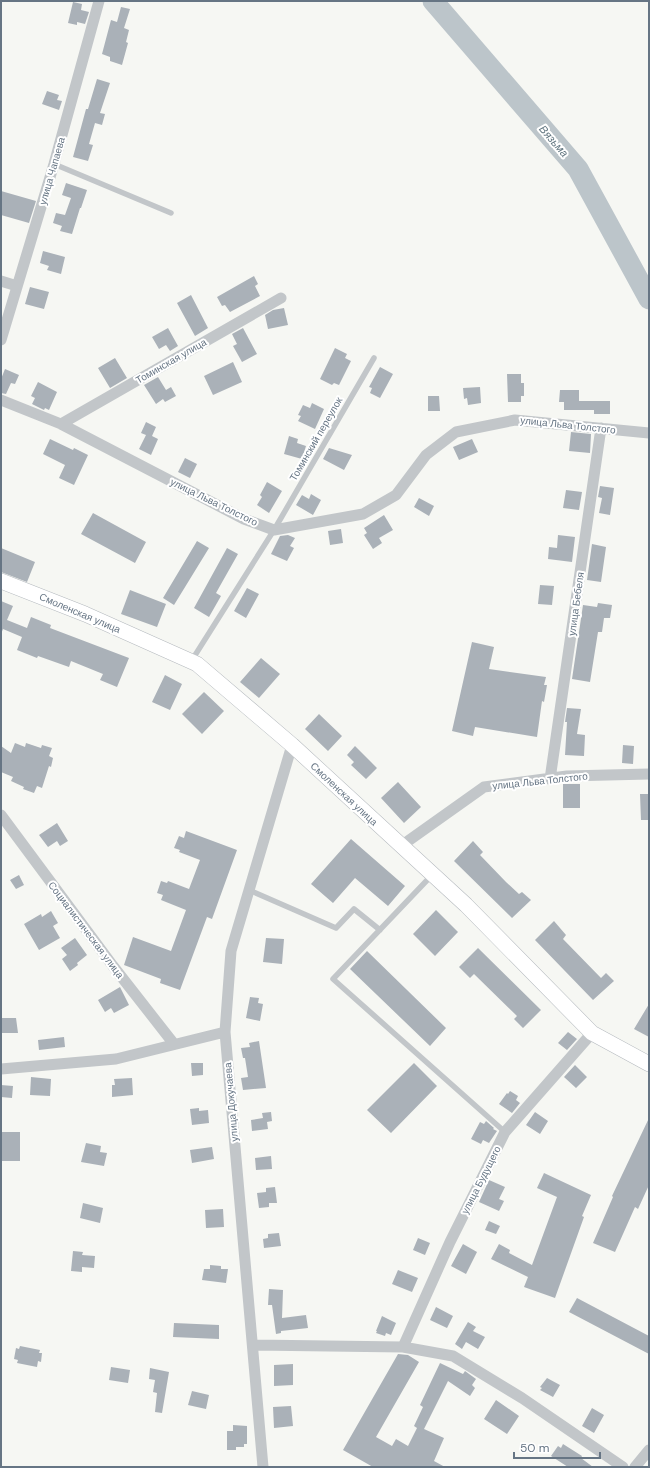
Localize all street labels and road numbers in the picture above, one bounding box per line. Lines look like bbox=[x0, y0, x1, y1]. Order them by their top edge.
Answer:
street label: улица Чапаева bbox=[36, 135, 68, 206]
street label: Томинская улица bbox=[133, 335, 209, 387]
street label: Томинский переулок bbox=[287, 394, 346, 483]
street label: улица Льва Толстого bbox=[520, 414, 617, 437]
street label: улица Льва Толстого bbox=[168, 475, 260, 529]
street label: улица Бебеля bbox=[565, 571, 587, 637]
street label: Смоленская улица bbox=[37, 590, 123, 636]
street label: Смоленская улица bbox=[308, 760, 381, 829]
street label: улица Льва Толстого bbox=[492, 769, 589, 792]
street label: Социалистическая улица bbox=[45, 879, 127, 981]
street label: улица Докучаева bbox=[221, 1062, 241, 1142]
street label: улица Будущего bbox=[458, 1143, 504, 1216]

